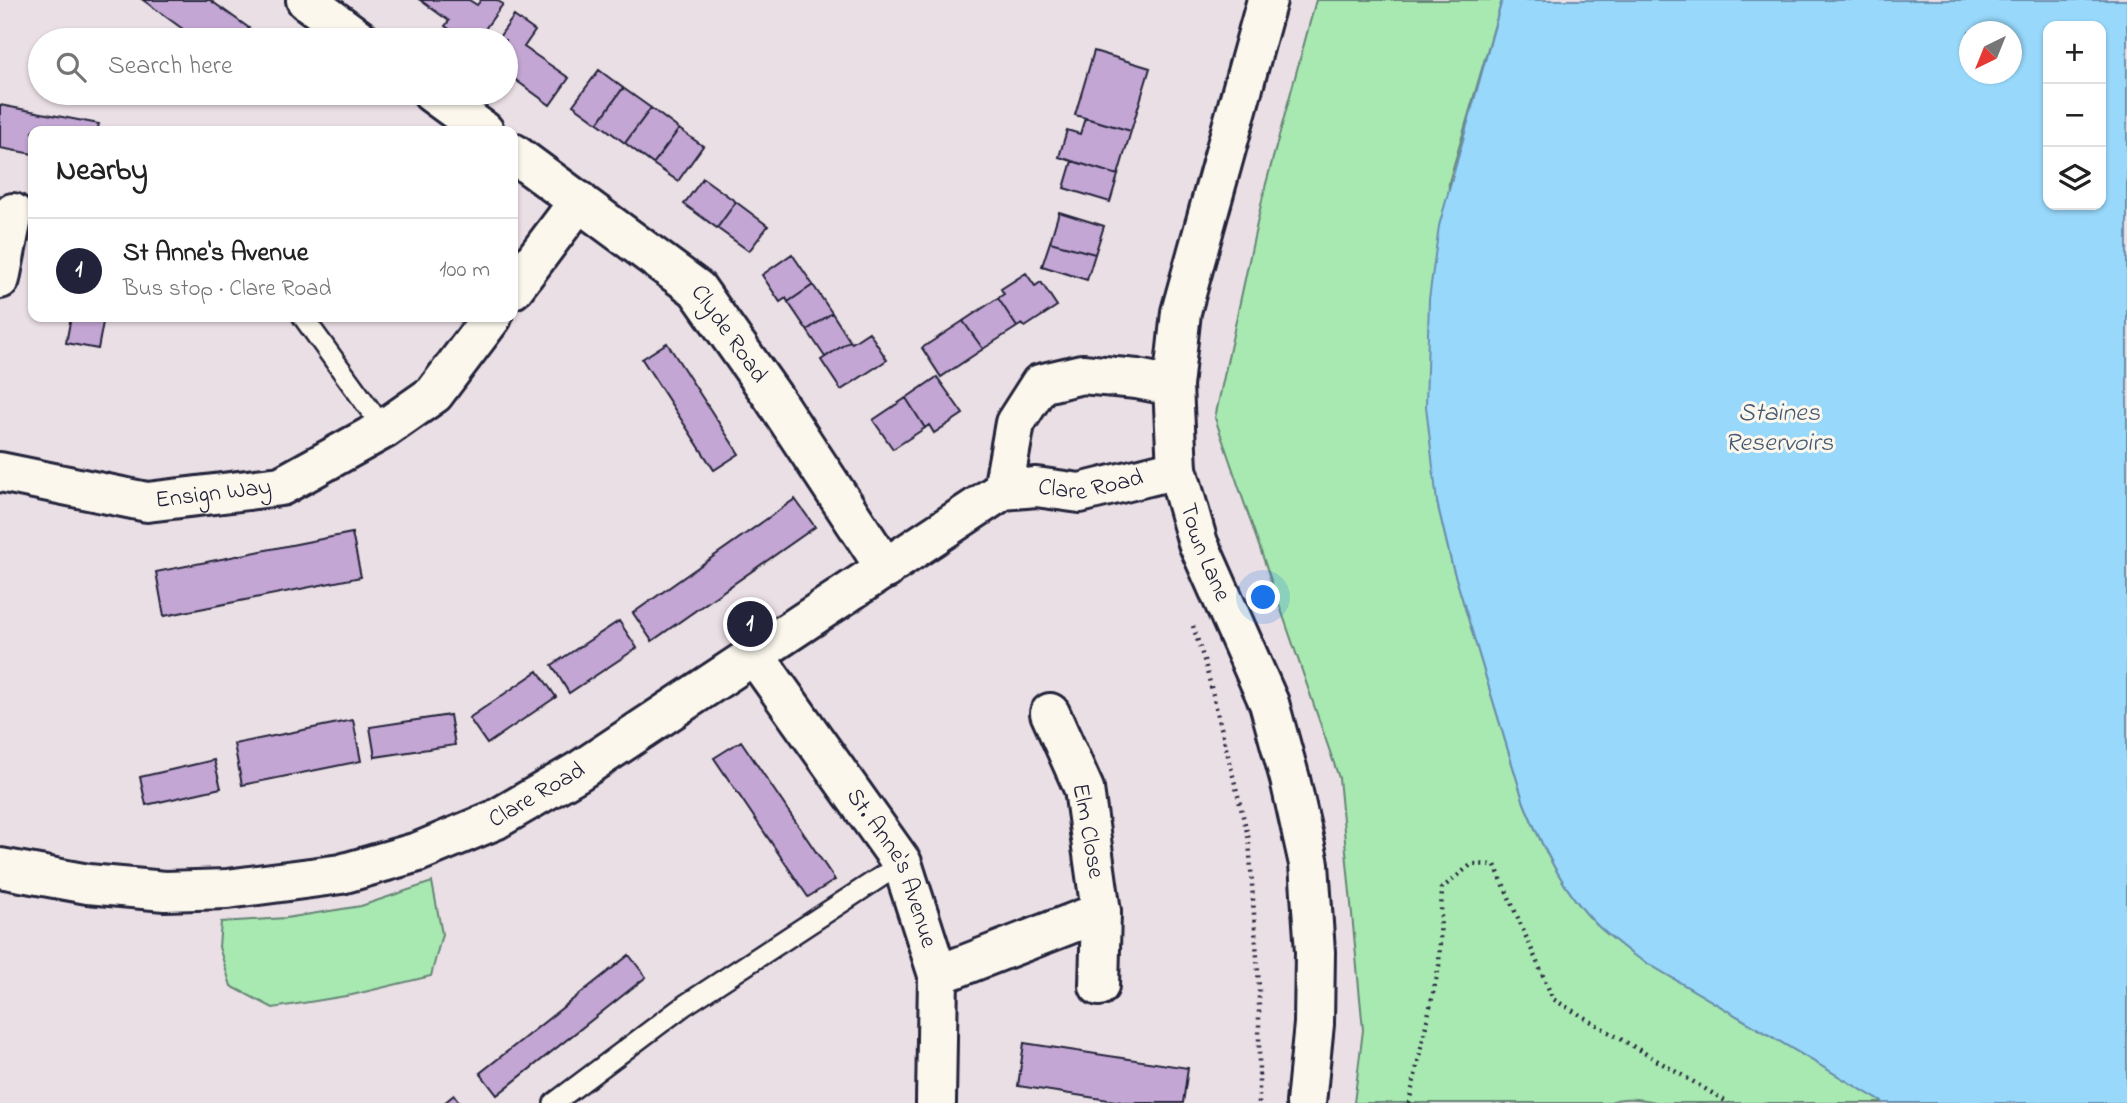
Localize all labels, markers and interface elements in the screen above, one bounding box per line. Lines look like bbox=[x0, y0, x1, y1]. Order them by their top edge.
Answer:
north arrow bbox=[1959, 21, 2022, 84]
map controls bbox=[2043, 21, 2106, 210]
button: + bbox=[2043, 21, 2106, 84]
search box bbox=[28, 28, 518, 105]
icon: search bbox=[52, 48, 90, 86]
text: Search here bbox=[108, 48, 233, 86]
button: − bbox=[2043, 84, 2106, 147]
button: layers bbox=[2043, 147, 2106, 210]
text: Nearby bbox=[56, 150, 148, 194]
text: St Anne's Avenue bbox=[123, 235, 308, 273]
text: 1 bbox=[75, 254, 83, 287]
text: 100 m bbox=[439, 254, 490, 287]
text: Bus stop · Clare Road bbox=[123, 273, 331, 306]
street label: Clyde Road bbox=[682, 278, 776, 391]
water label: Staines Reservoirs bbox=[1725, 395, 1834, 463]
street label: Clare Road bbox=[1036, 460, 1147, 511]
street label: Ensign Way bbox=[154, 470, 274, 518]
street label: Town Lane bbox=[1170, 499, 1239, 608]
your location bbox=[1246, 580, 1280, 614]
pin: 1 bbox=[727, 598, 773, 650]
street label: Clare Road bbox=[482, 753, 592, 837]
street label: St. Anne's Avenue bbox=[837, 781, 946, 953]
street label: Elm Close bbox=[1061, 781, 1113, 881]

